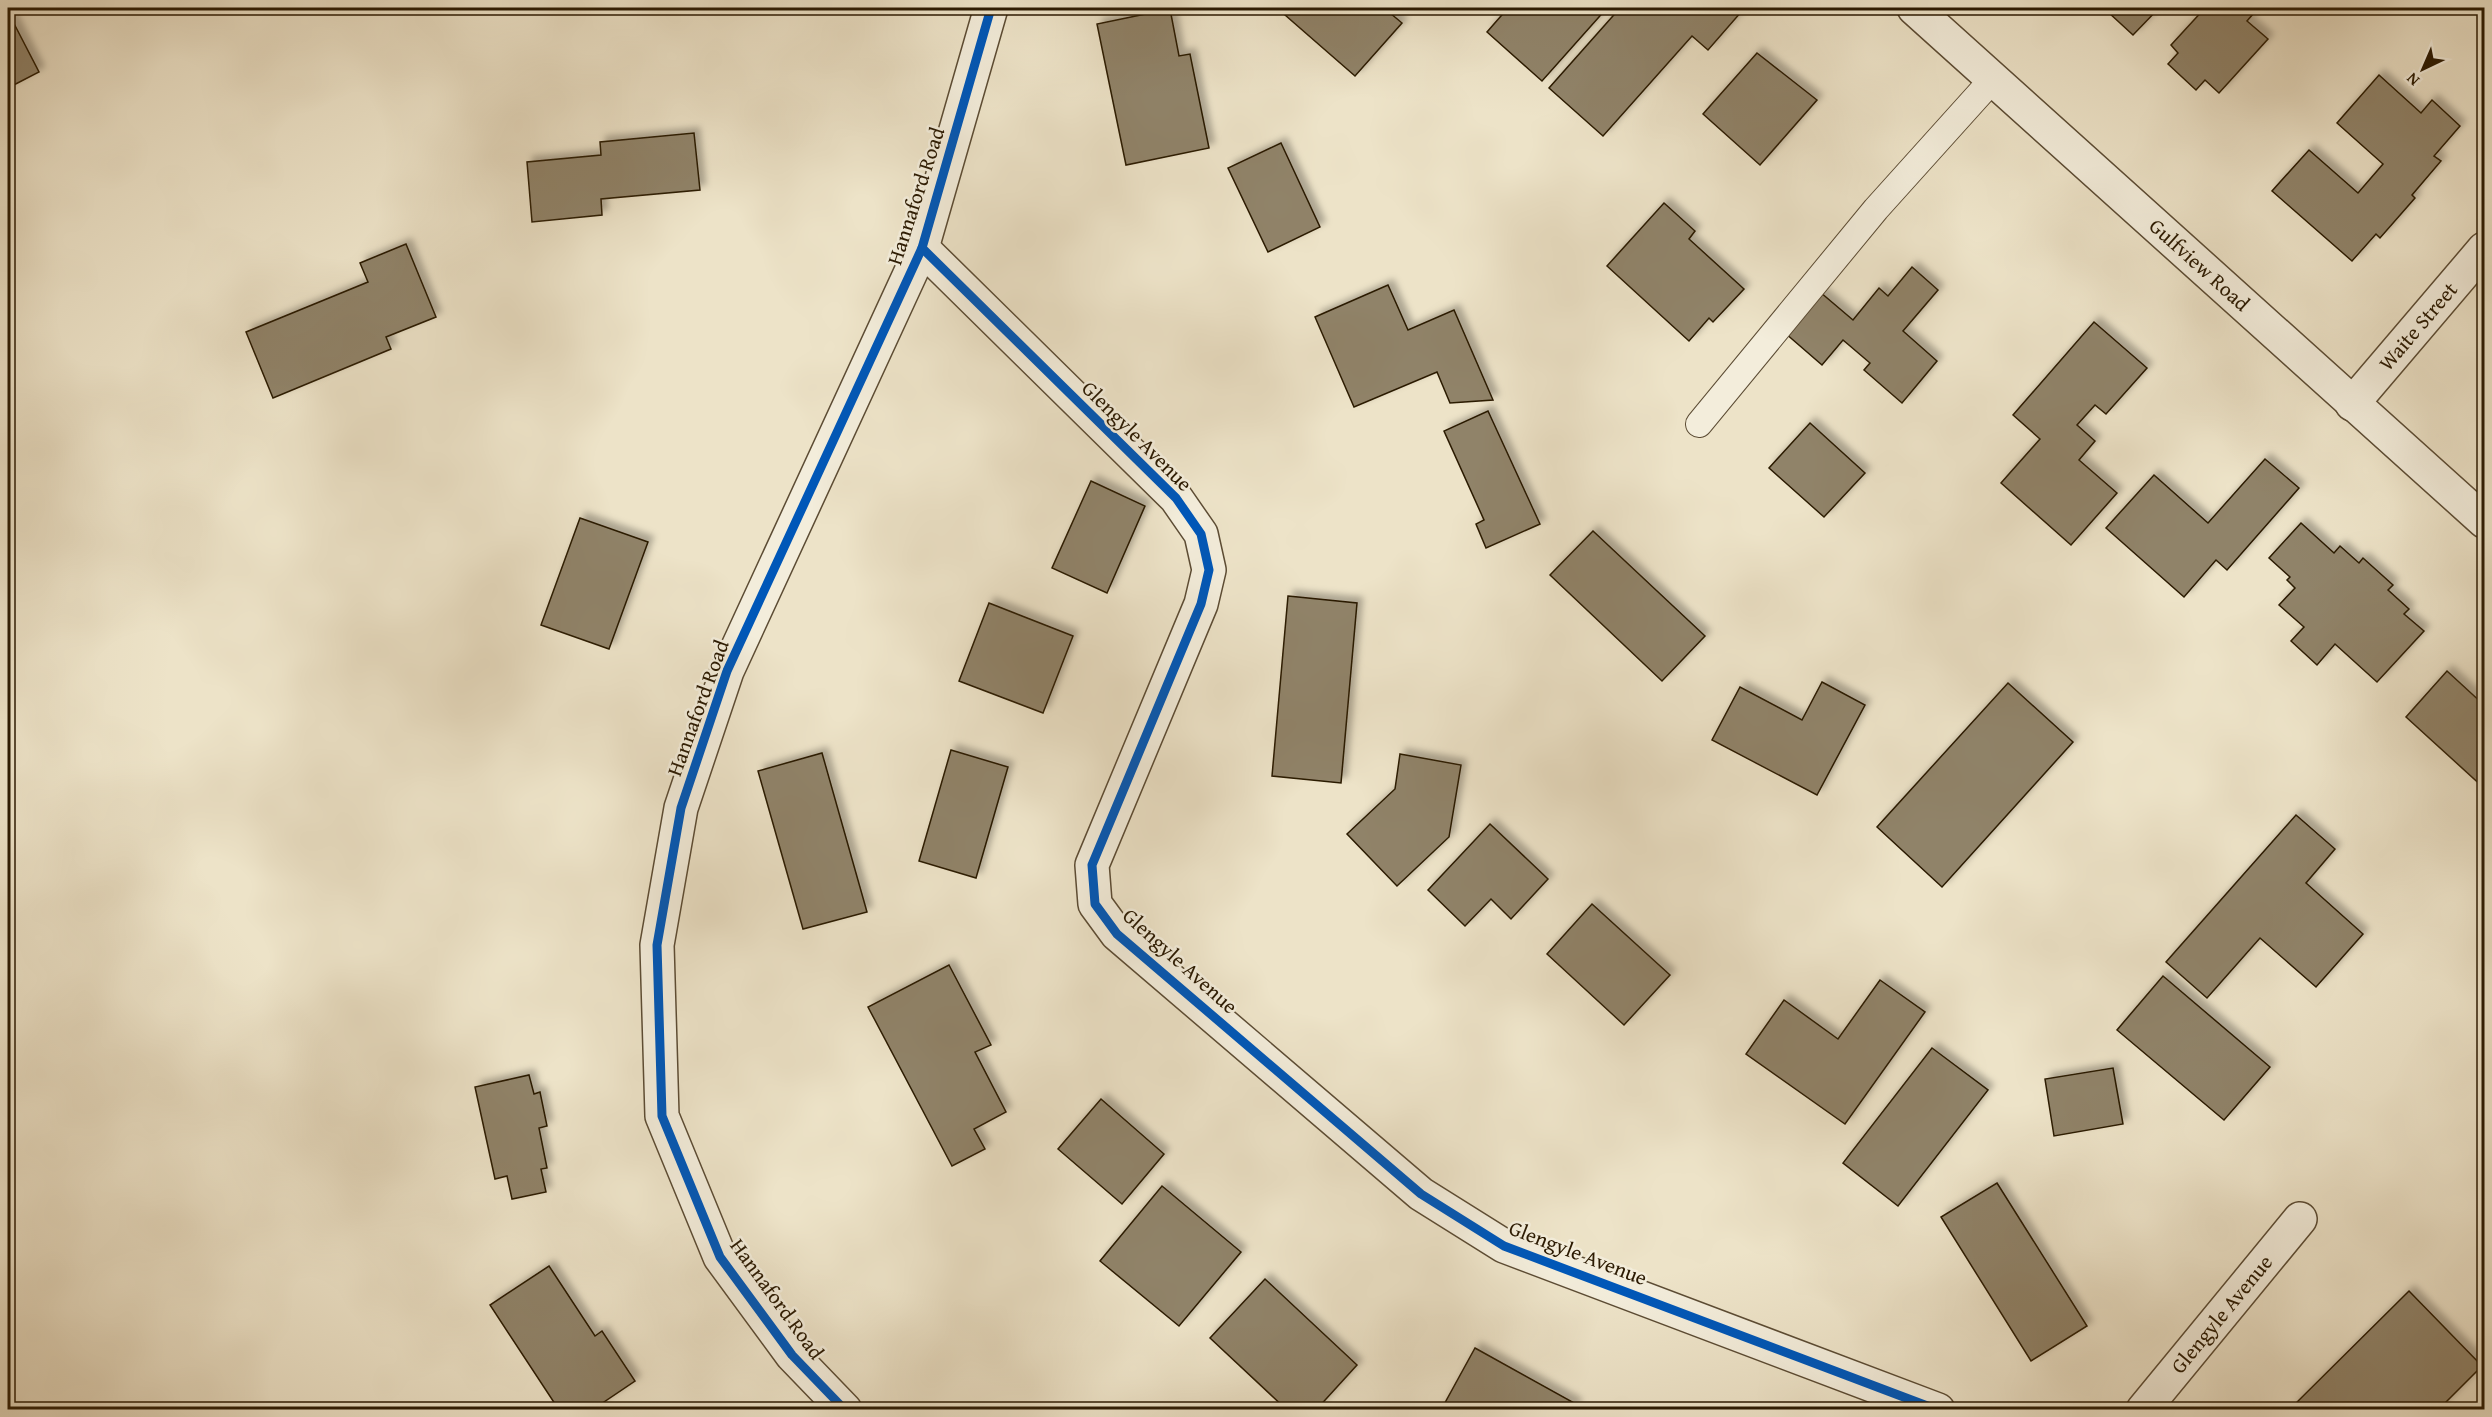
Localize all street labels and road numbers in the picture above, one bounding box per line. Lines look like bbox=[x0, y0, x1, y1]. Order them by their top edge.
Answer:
street label: Hannaford Road bbox=[879, 122, 953, 269]
street label: Gulfview Road bbox=[2142, 211, 2258, 319]
street label: Waite Street bbox=[2371, 274, 2465, 377]
street label: Glengyle Avenue bbox=[1075, 373, 1200, 498]
street label: Hannaford Road bbox=[659, 635, 737, 780]
street label: Glengyle Avenue bbox=[1116, 900, 1245, 1021]
street label: Glengyle Avenue bbox=[1505, 1212, 1652, 1293]
street label: Hannaford Road bbox=[723, 1232, 832, 1366]
street label: Glengyle Avenue bbox=[2163, 1248, 2280, 1380]

